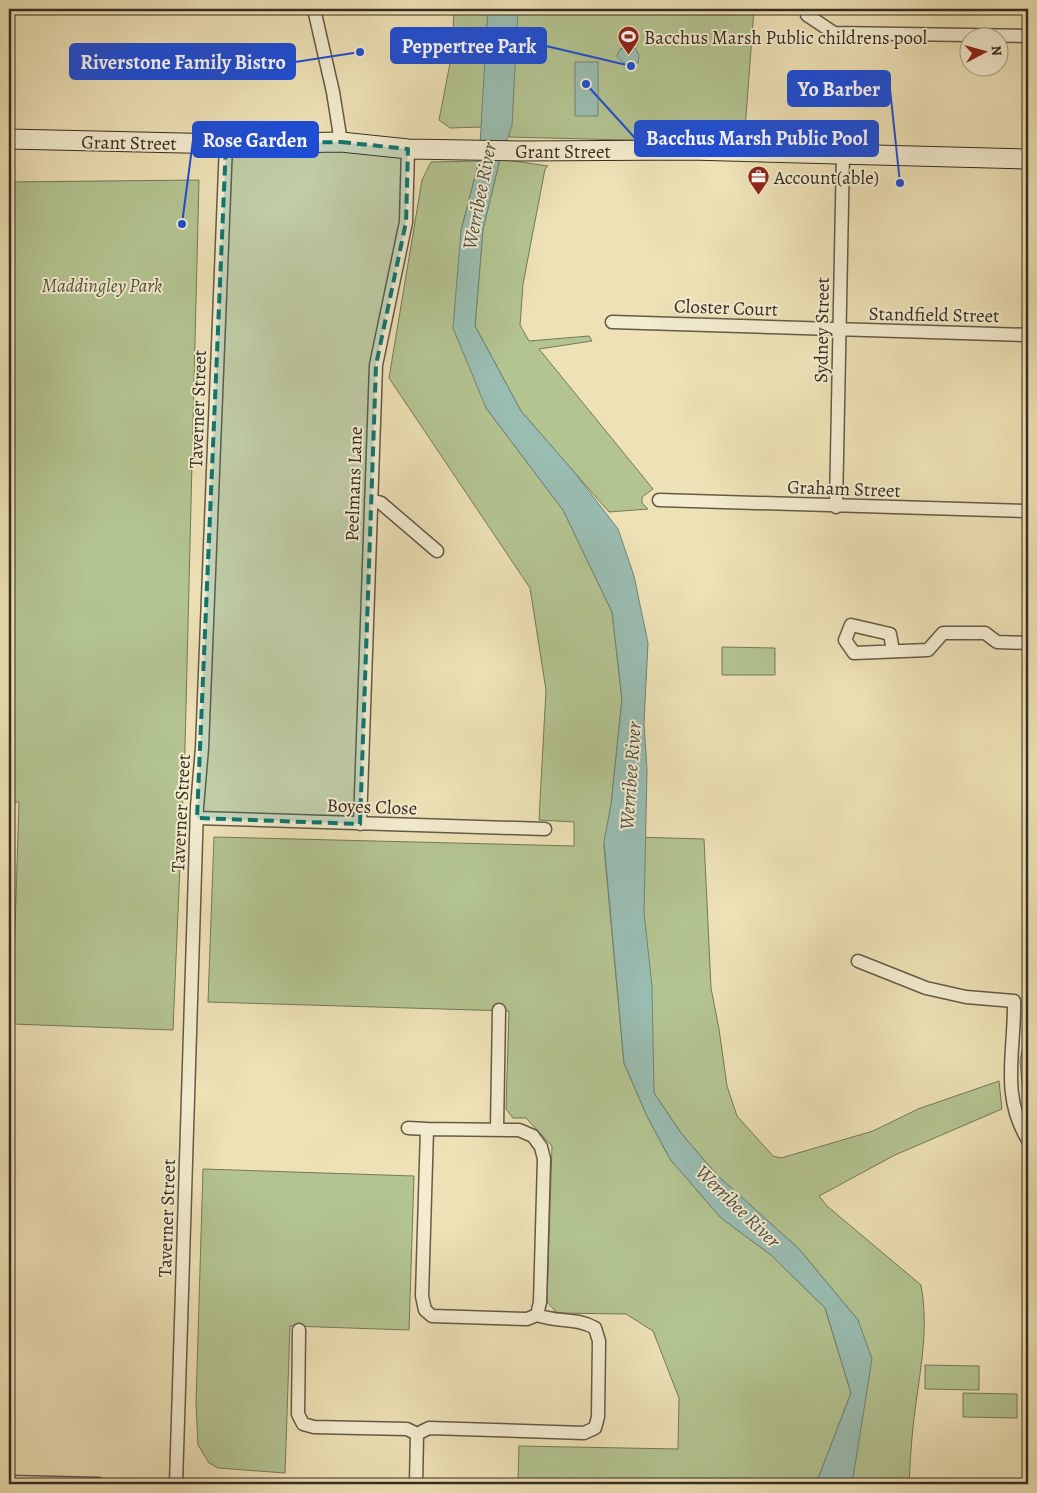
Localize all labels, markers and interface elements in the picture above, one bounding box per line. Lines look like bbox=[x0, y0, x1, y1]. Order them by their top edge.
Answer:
sports icon: Bacchus Marsh Public childrens pool bbox=[616, 25, 640, 56]
place label: Bacchus Marsh Public childrens pool bbox=[644, 25, 927, 51]
callout: Peppertree Park bbox=[391, 28, 546, 63]
north arrow bbox=[960, 28, 1010, 78]
text: Peppertree Park bbox=[402, 33, 537, 60]
callout: Riverstone Family Bistro bbox=[70, 44, 295, 79]
text: N bbox=[986, 45, 1006, 57]
text: Riverstone Family Bistro bbox=[80, 49, 286, 76]
callout: Yo Barber bbox=[788, 71, 890, 106]
text: Yo Barber bbox=[797, 76, 880, 103]
callout: Bacchus Marsh Public Pool bbox=[635, 121, 878, 156]
callout: Rose Garden bbox=[193, 122, 318, 157]
text: Bacchus Marsh Public Pool bbox=[646, 125, 869, 152]
text: Rose Garden bbox=[202, 127, 308, 154]
street label: Grant Street bbox=[81, 129, 177, 157]
water label: Werribee River bbox=[456, 139, 503, 252]
street label: Grant Street bbox=[515, 139, 611, 165]
office icon: Account(able) bbox=[746, 165, 770, 196]
place label: Account(able) bbox=[773, 165, 879, 191]
park label: Maddingley Park bbox=[42, 273, 162, 299]
street label: Sydney Street bbox=[808, 277, 836, 383]
street label: Closter Court bbox=[673, 293, 779, 323]
street label: Standfield Street bbox=[868, 301, 1000, 329]
street label: Taverner Street bbox=[183, 349, 213, 469]
street label: Peelmans Lane bbox=[339, 426, 369, 542]
street label: Graham Street bbox=[787, 474, 901, 504]
water label: Werribee River bbox=[613, 720, 648, 831]
street label: Taverner Street bbox=[165, 753, 197, 873]
street label: Boyes Close bbox=[326, 792, 418, 822]
street label: Taverner Street bbox=[152, 1158, 182, 1278]
water label: Werribee River bbox=[689, 1159, 787, 1254]

